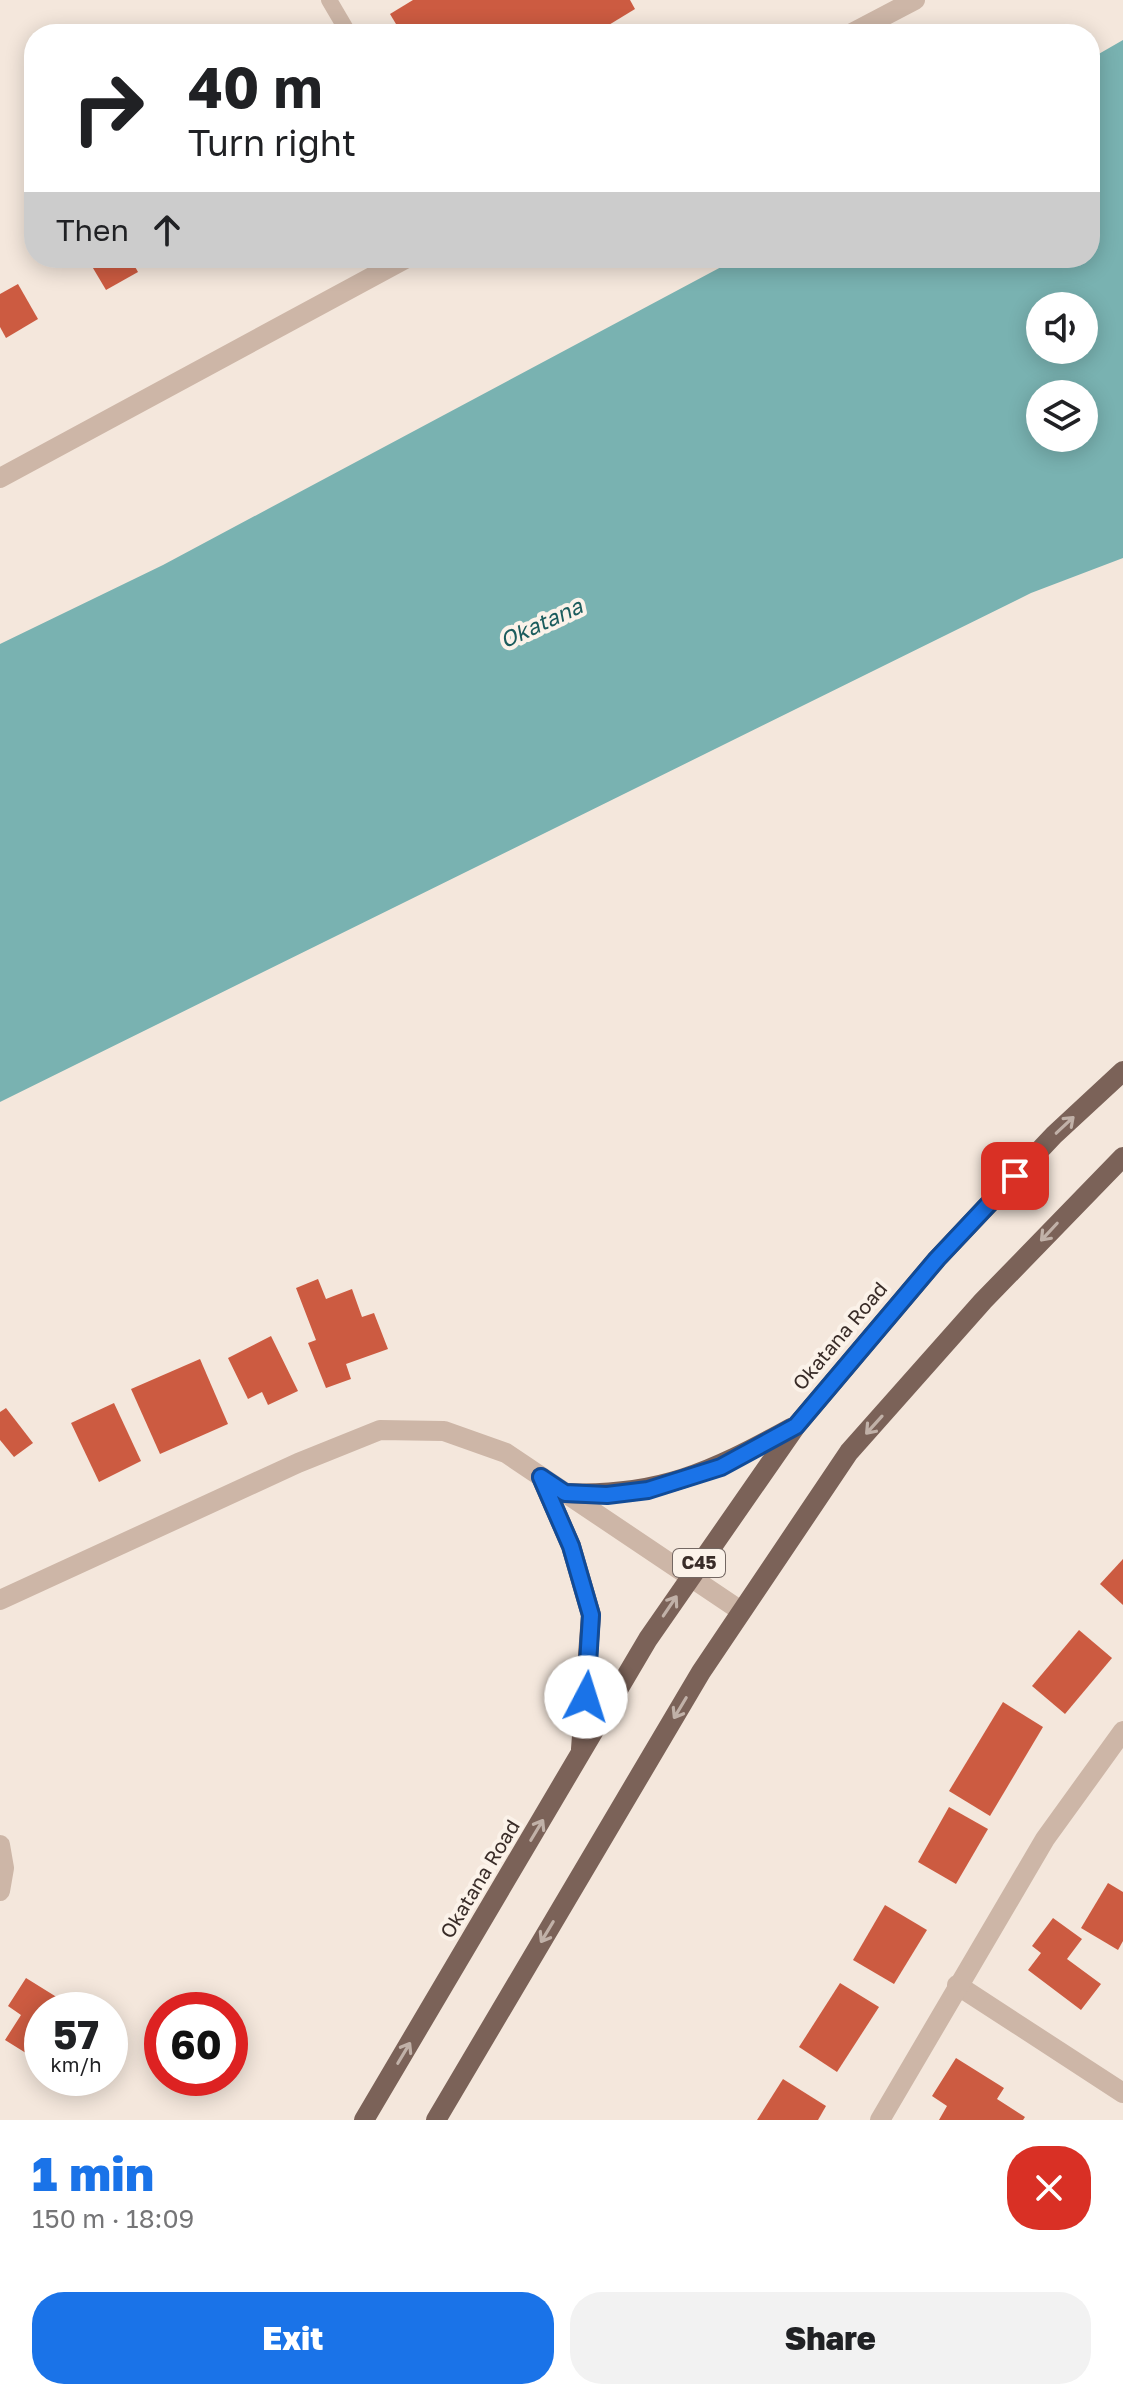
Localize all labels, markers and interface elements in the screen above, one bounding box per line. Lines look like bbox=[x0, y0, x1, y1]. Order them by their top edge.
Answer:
text: 40 m bbox=[188, 53, 322, 120]
icon: right bbox=[56, 56, 160, 160]
text: Turn right bbox=[188, 121, 356, 164]
icon: ahead bbox=[145, 208, 189, 252]
text: Then bbox=[56, 212, 129, 248]
map controls bbox=[1026, 292, 1098, 452]
button: sound bbox=[1026, 292, 1098, 364]
button: layers bbox=[1026, 380, 1098, 452]
water label: Okatana bbox=[495, 591, 588, 653]
one-way arrow bbox=[1055, 1116, 1074, 1135]
pin bbox=[981, 1142, 1049, 1210]
icon: arrive bbox=[993, 1154, 1037, 1198]
one-way arrow bbox=[1039, 1222, 1058, 1242]
street label: Okatana Road bbox=[787, 1276, 891, 1394]
one-way arrow bbox=[865, 1414, 883, 1434]
road number: C45 bbox=[673, 1549, 725, 1577]
one-way arrow bbox=[661, 1596, 678, 1618]
position arrow bbox=[544, 1655, 628, 1739]
one-way arrow bbox=[672, 1696, 688, 1719]
street label: Okatana Road bbox=[434, 1815, 524, 1942]
one-way arrow bbox=[529, 1819, 545, 1842]
one-way arrow bbox=[539, 1920, 555, 1943]
speed limit sign: 60 bbox=[144, 1992, 248, 2096]
text: 57 bbox=[53, 2010, 99, 2058]
one-way arrow bbox=[396, 2042, 412, 2065]
text: km/h bbox=[51, 2052, 101, 2076]
text: 1 min bbox=[32, 2144, 154, 2202]
button: close bbox=[1007, 2146, 1091, 2230]
text: 150 m · 18:09 bbox=[32, 2203, 194, 2234]
button: Exit bbox=[32, 2292, 554, 2384]
button: Share bbox=[570, 2292, 1091, 2384]

